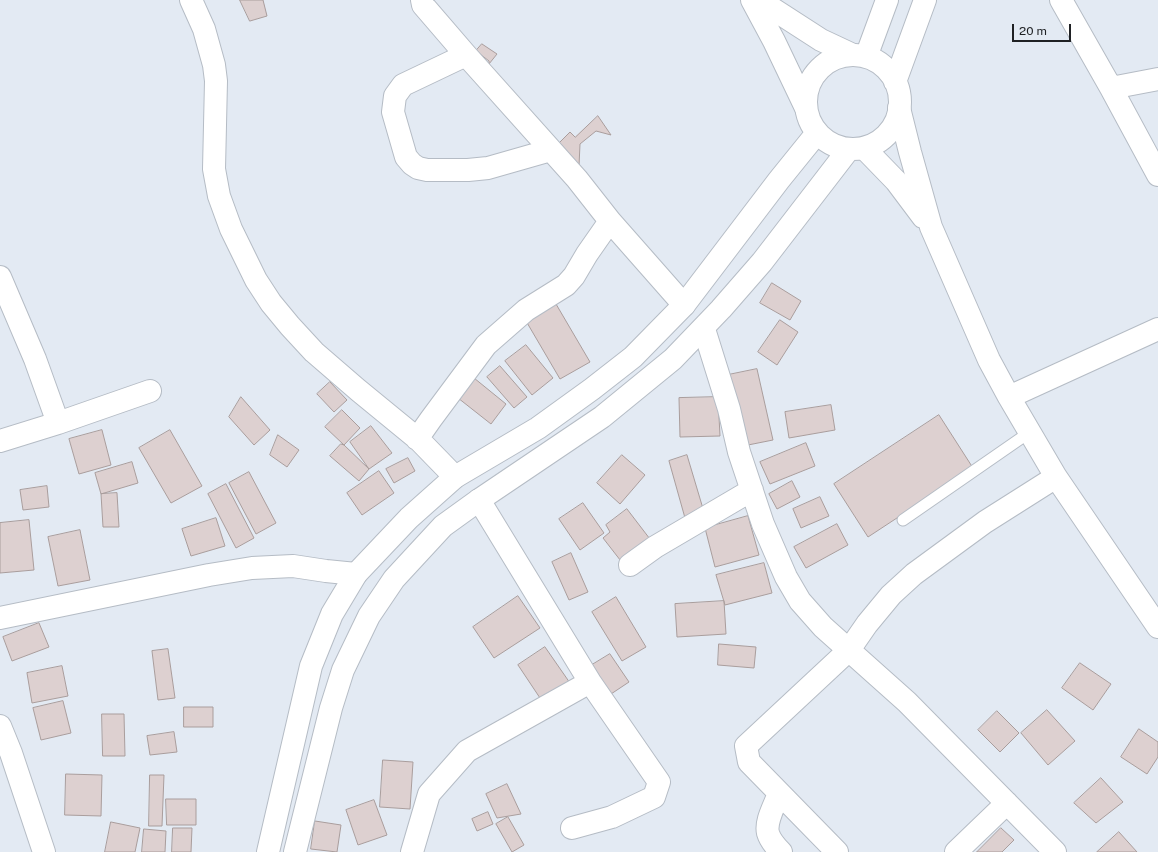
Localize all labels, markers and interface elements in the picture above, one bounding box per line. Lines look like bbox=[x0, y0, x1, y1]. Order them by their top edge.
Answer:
scale bar bbox=[1014, 16, 1073, 42]
text: 20 m bbox=[1019, 24, 1047, 38]

